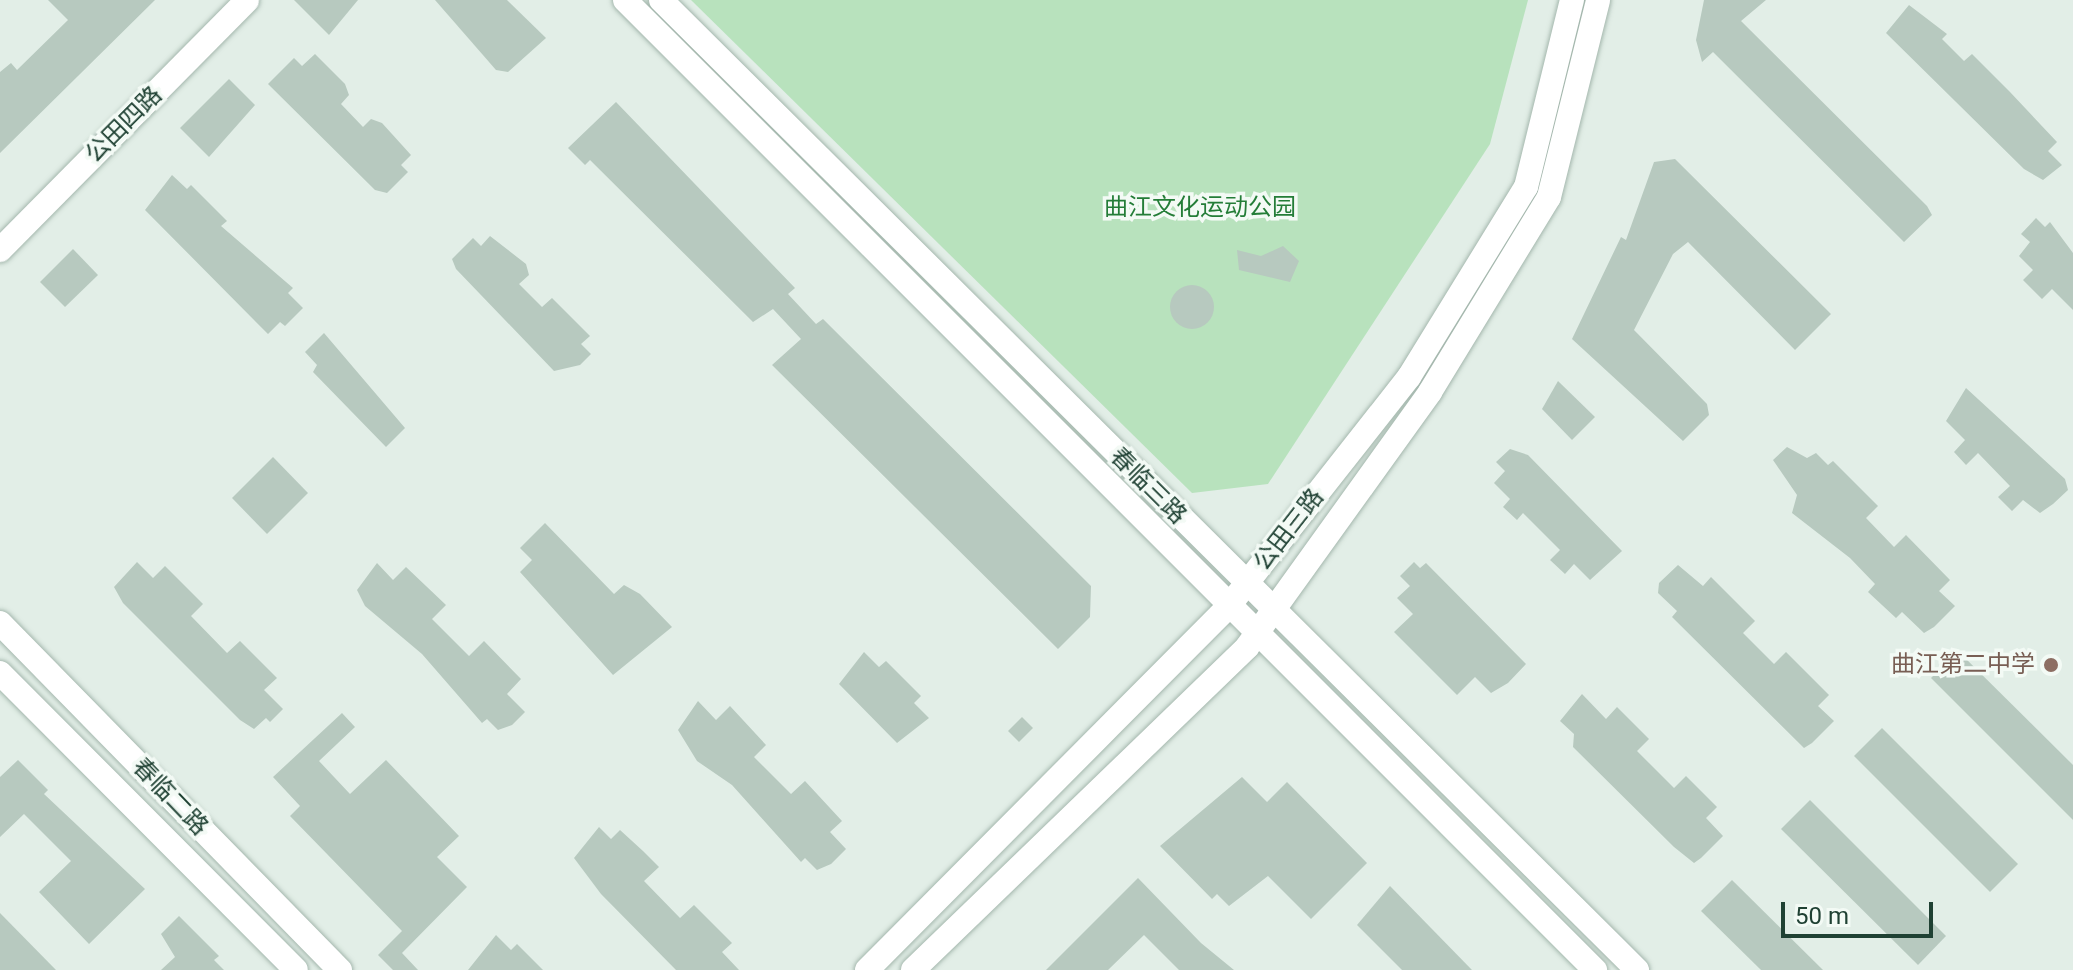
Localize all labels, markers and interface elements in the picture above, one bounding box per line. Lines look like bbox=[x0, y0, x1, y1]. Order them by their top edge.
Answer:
street label: 公田四路 bbox=[80, 81, 168, 169]
park label: 曲江文化运动公园 bbox=[1104, 194, 1296, 222]
street label: 春临三路 bbox=[1104, 442, 1192, 530]
street label: 公田三路 bbox=[1248, 483, 1330, 577]
place label: 曲江第二中学 bbox=[1891, 651, 2035, 679]
marker: 曲江第二中学 bbox=[2042, 656, 2060, 674]
street label: 春临二路 bbox=[126, 752, 214, 842]
scale bar bbox=[1785, 886, 1937, 936]
text: 50 m bbox=[1795, 902, 1849, 930]

